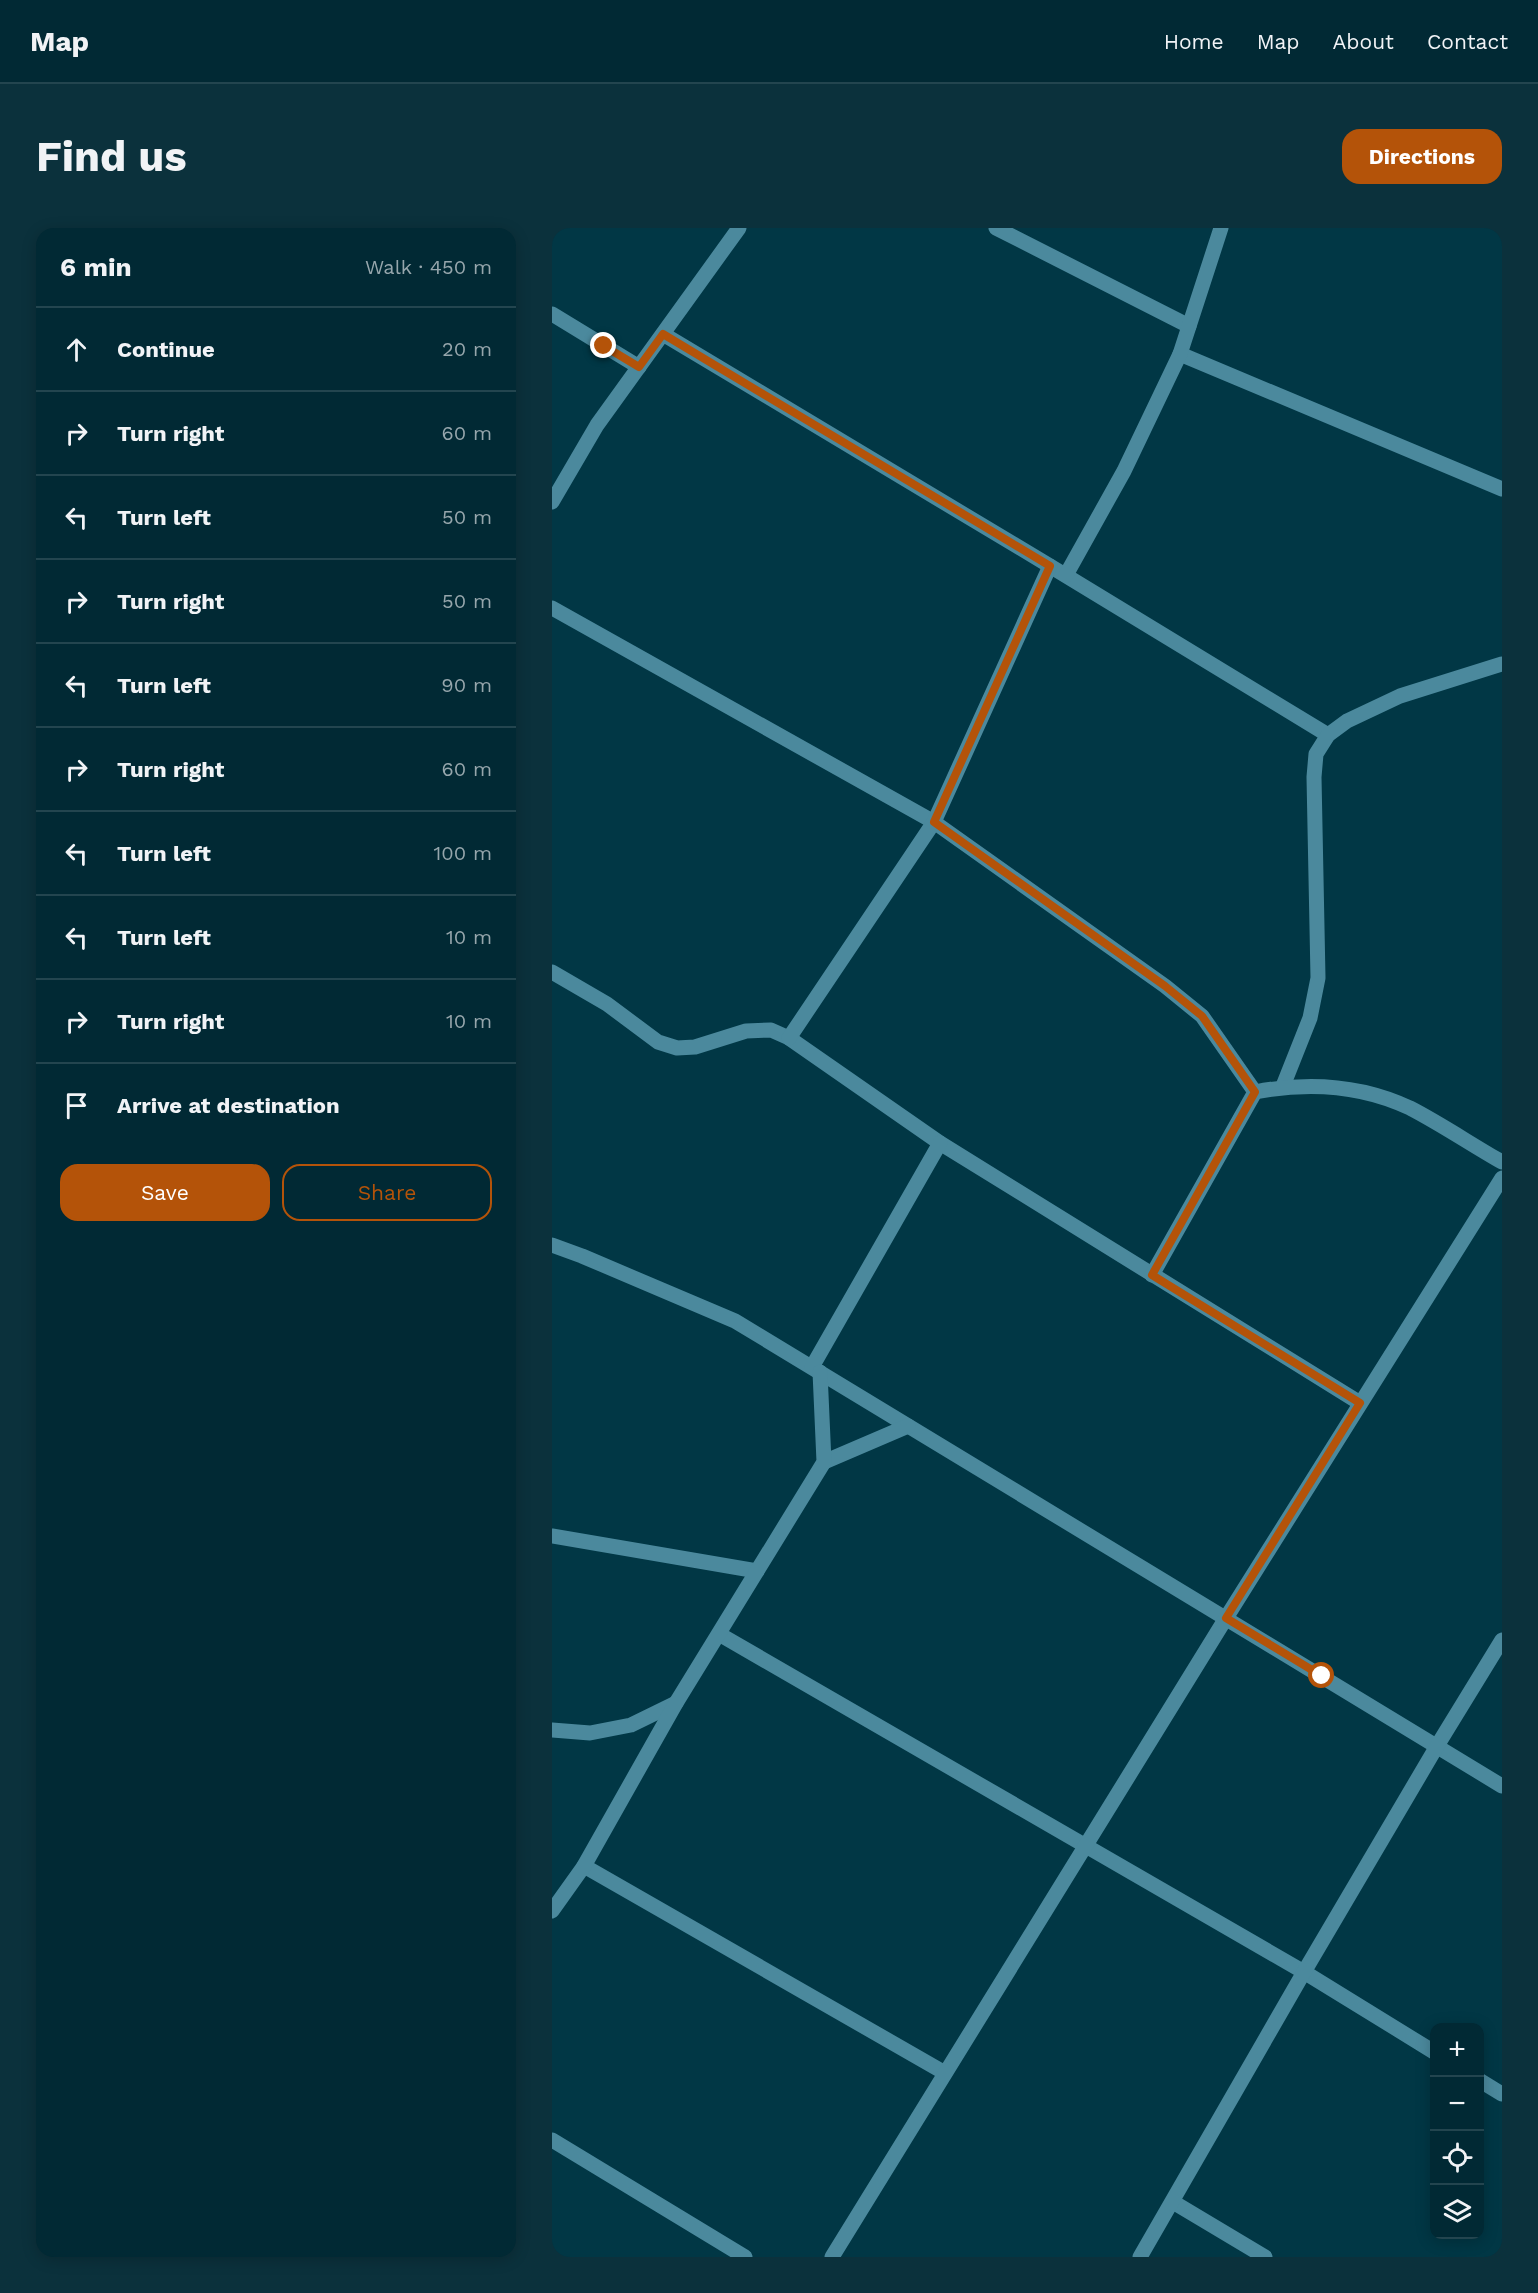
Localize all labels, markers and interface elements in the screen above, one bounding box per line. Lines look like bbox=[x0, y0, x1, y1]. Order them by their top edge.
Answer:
text: Map bbox=[30, 25, 89, 58]
text: Home bbox=[1164, 29, 1224, 54]
text: Map bbox=[1257, 29, 1300, 54]
text: About bbox=[1333, 29, 1394, 54]
text: Contact bbox=[1427, 29, 1508, 54]
button: Directions bbox=[1342, 129, 1502, 184]
text: Find us bbox=[36, 132, 187, 181]
text: 6 min bbox=[60, 252, 132, 282]
text: Walk · 450 m bbox=[365, 255, 492, 279]
route end bbox=[590, 332, 616, 358]
icon: ahead bbox=[60, 333, 93, 366]
text: Continue bbox=[117, 337, 215, 362]
text: 20 m bbox=[442, 337, 492, 361]
icon: right bbox=[60, 417, 93, 450]
text: Turn right bbox=[117, 421, 224, 446]
text: 60 m bbox=[442, 421, 492, 445]
icon: left bbox=[60, 501, 93, 534]
text: Turn left bbox=[117, 505, 211, 530]
text: 50 m bbox=[442, 505, 492, 529]
icon: right bbox=[60, 585, 93, 618]
text: Turn right bbox=[117, 589, 224, 614]
text: 50 m bbox=[442, 589, 492, 613]
icon: left bbox=[60, 669, 93, 702]
text: Turn left bbox=[117, 673, 211, 698]
text: 90 m bbox=[441, 673, 492, 697]
icon: right bbox=[60, 753, 93, 786]
text: Turn right bbox=[117, 757, 224, 782]
text: 60 m bbox=[442, 757, 492, 781]
icon: left bbox=[60, 837, 93, 870]
text: Turn left bbox=[117, 841, 211, 866]
text: 100 m bbox=[433, 841, 492, 865]
icon: left bbox=[60, 921, 93, 954]
text: Turn left bbox=[117, 925, 211, 950]
text: 10 m bbox=[446, 925, 492, 949]
icon: right bbox=[60, 1005, 93, 1038]
text: Turn right bbox=[117, 1009, 224, 1034]
text: 10 m bbox=[446, 1009, 492, 1033]
icon: arrive bbox=[60, 1089, 93, 1122]
text: Arrive at destination bbox=[117, 1093, 340, 1118]
button: Save bbox=[60, 1164, 270, 1221]
button: Share bbox=[282, 1164, 492, 1221]
route start bbox=[1308, 1662, 1334, 1688]
map controls bbox=[1430, 2023, 1484, 2239]
button: + bbox=[1430, 2023, 1484, 2077]
button: − bbox=[1430, 2077, 1484, 2131]
button: locate bbox=[1430, 2131, 1484, 2185]
button: layers bbox=[1430, 2185, 1484, 2239]

